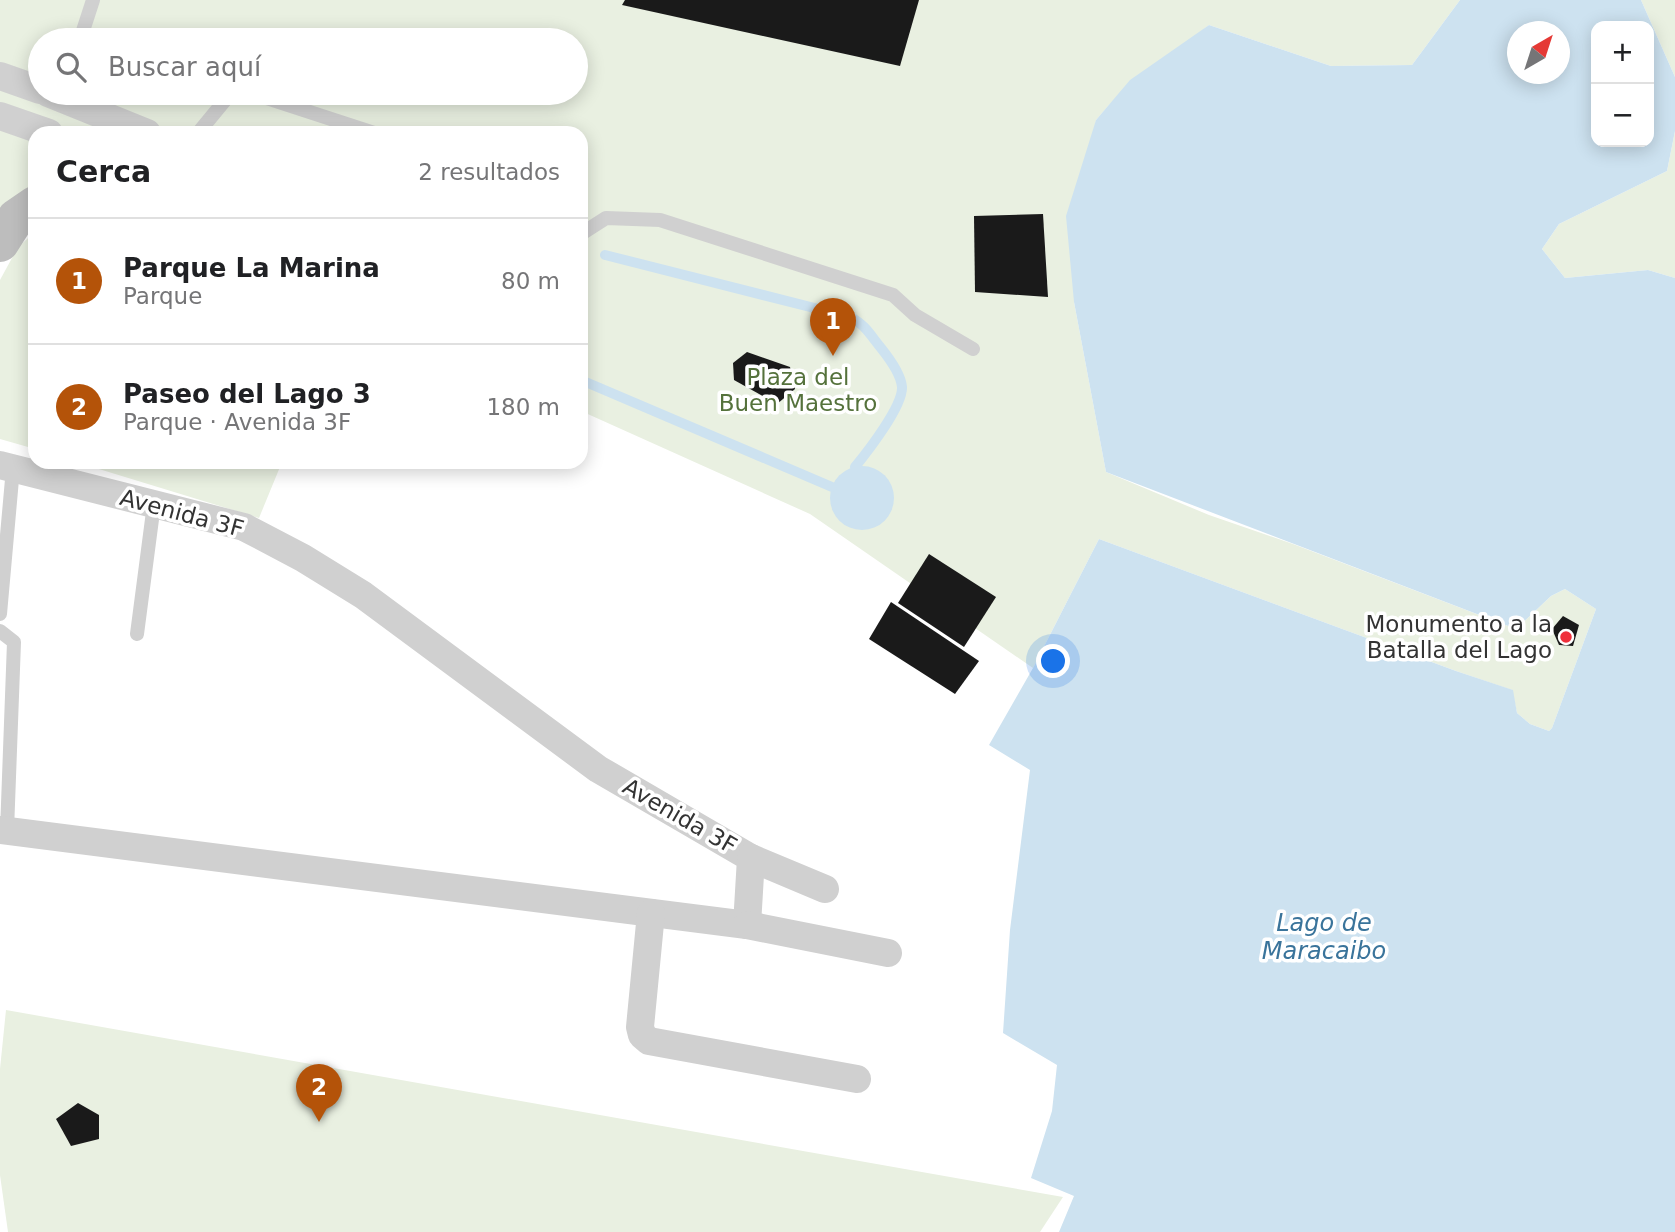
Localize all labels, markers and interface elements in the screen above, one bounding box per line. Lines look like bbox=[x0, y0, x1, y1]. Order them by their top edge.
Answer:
north arrow bbox=[1507, 21, 1570, 84]
map controls bbox=[1591, 21, 1654, 147]
button: + bbox=[1591, 21, 1654, 84]
search box bbox=[28, 28, 588, 105]
icon: search bbox=[52, 48, 90, 86]
text: Buscar aquí bbox=[108, 52, 261, 82]
button: − bbox=[1591, 84, 1654, 147]
text: Cerca bbox=[56, 154, 151, 189]
text: 2 resultados bbox=[418, 159, 560, 185]
text: Parque La Marina bbox=[123, 253, 380, 283]
text: 1 bbox=[71, 268, 87, 294]
text: 80 m bbox=[501, 268, 560, 294]
text: Parque bbox=[123, 283, 202, 309]
pin: 1 bbox=[810, 298, 856, 356]
park label: Plaza del Buen Maestro bbox=[719, 364, 877, 416]
text: Paseo del Lago 3 bbox=[123, 379, 371, 409]
text: 2 bbox=[71, 394, 87, 420]
text: 180 m bbox=[486, 394, 560, 420]
text: Parque · Avenida 3F bbox=[123, 409, 351, 435]
street label: Avenida 3F bbox=[117, 484, 247, 542]
place label: Monumento a la Batalla del Lago bbox=[1366, 611, 1552, 663]
marker: Monumento a la Batalla del Lago bbox=[1558, 629, 1574, 645]
your location bbox=[1036, 644, 1070, 678]
street label: Avenida 3F bbox=[619, 773, 741, 859]
water label: Lago de Maracaibo bbox=[1262, 909, 1386, 965]
pin: 2 bbox=[296, 1064, 342, 1122]

